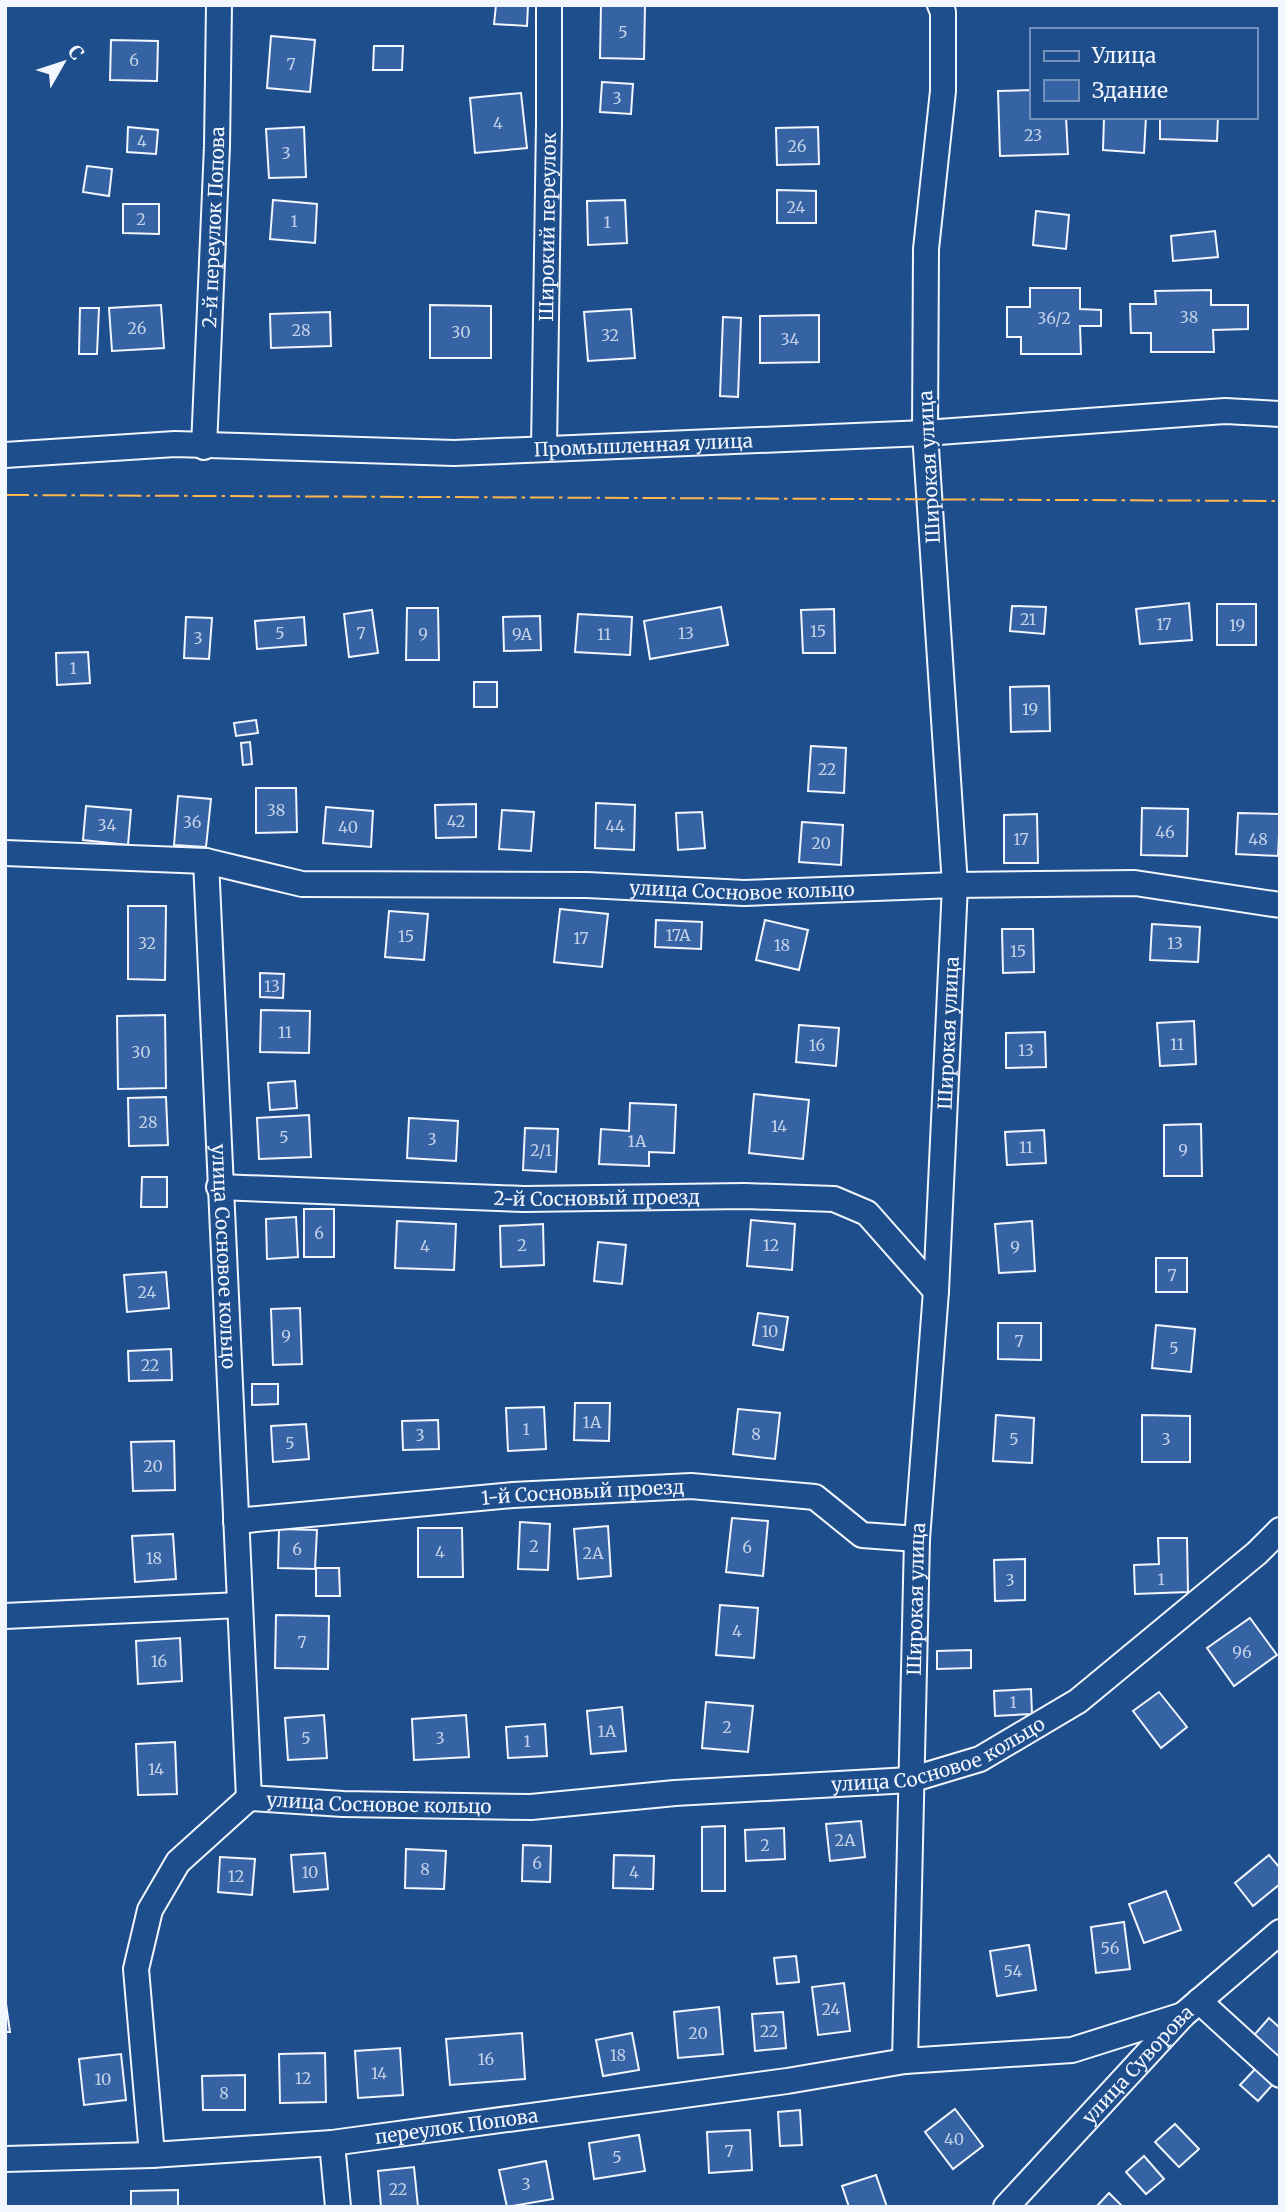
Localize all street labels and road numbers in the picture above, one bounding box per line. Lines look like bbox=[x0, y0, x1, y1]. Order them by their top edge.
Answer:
street label: 2-й переулок Попова bbox=[197, 126, 229, 328]
street label: Широкий переулок bbox=[534, 132, 561, 322]
street label: Широкая улица bbox=[913, 390, 945, 544]
street label: Промышленная улица bbox=[533, 428, 753, 462]
street label: улица Сосновое кольцо bbox=[629, 875, 855, 905]
street label: Широкая улица bbox=[932, 956, 964, 1110]
street label: улица Сосновое кольцо bbox=[207, 1144, 241, 1370]
street label: 2-й Сосновый проезд bbox=[493, 1185, 700, 1211]
street label: 1-й Сосновый проезд bbox=[480, 1474, 685, 1510]
street label: Широкая улица bbox=[902, 1522, 930, 1676]
street label: улица Сосновое кольцо bbox=[831, 1711, 1049, 1796]
street label: улица Сосновое кольцо bbox=[266, 1787, 492, 1818]
street label: улица Суворова bbox=[1077, 2000, 1198, 2129]
street label: переулок Попова bbox=[373, 2103, 540, 2149]

